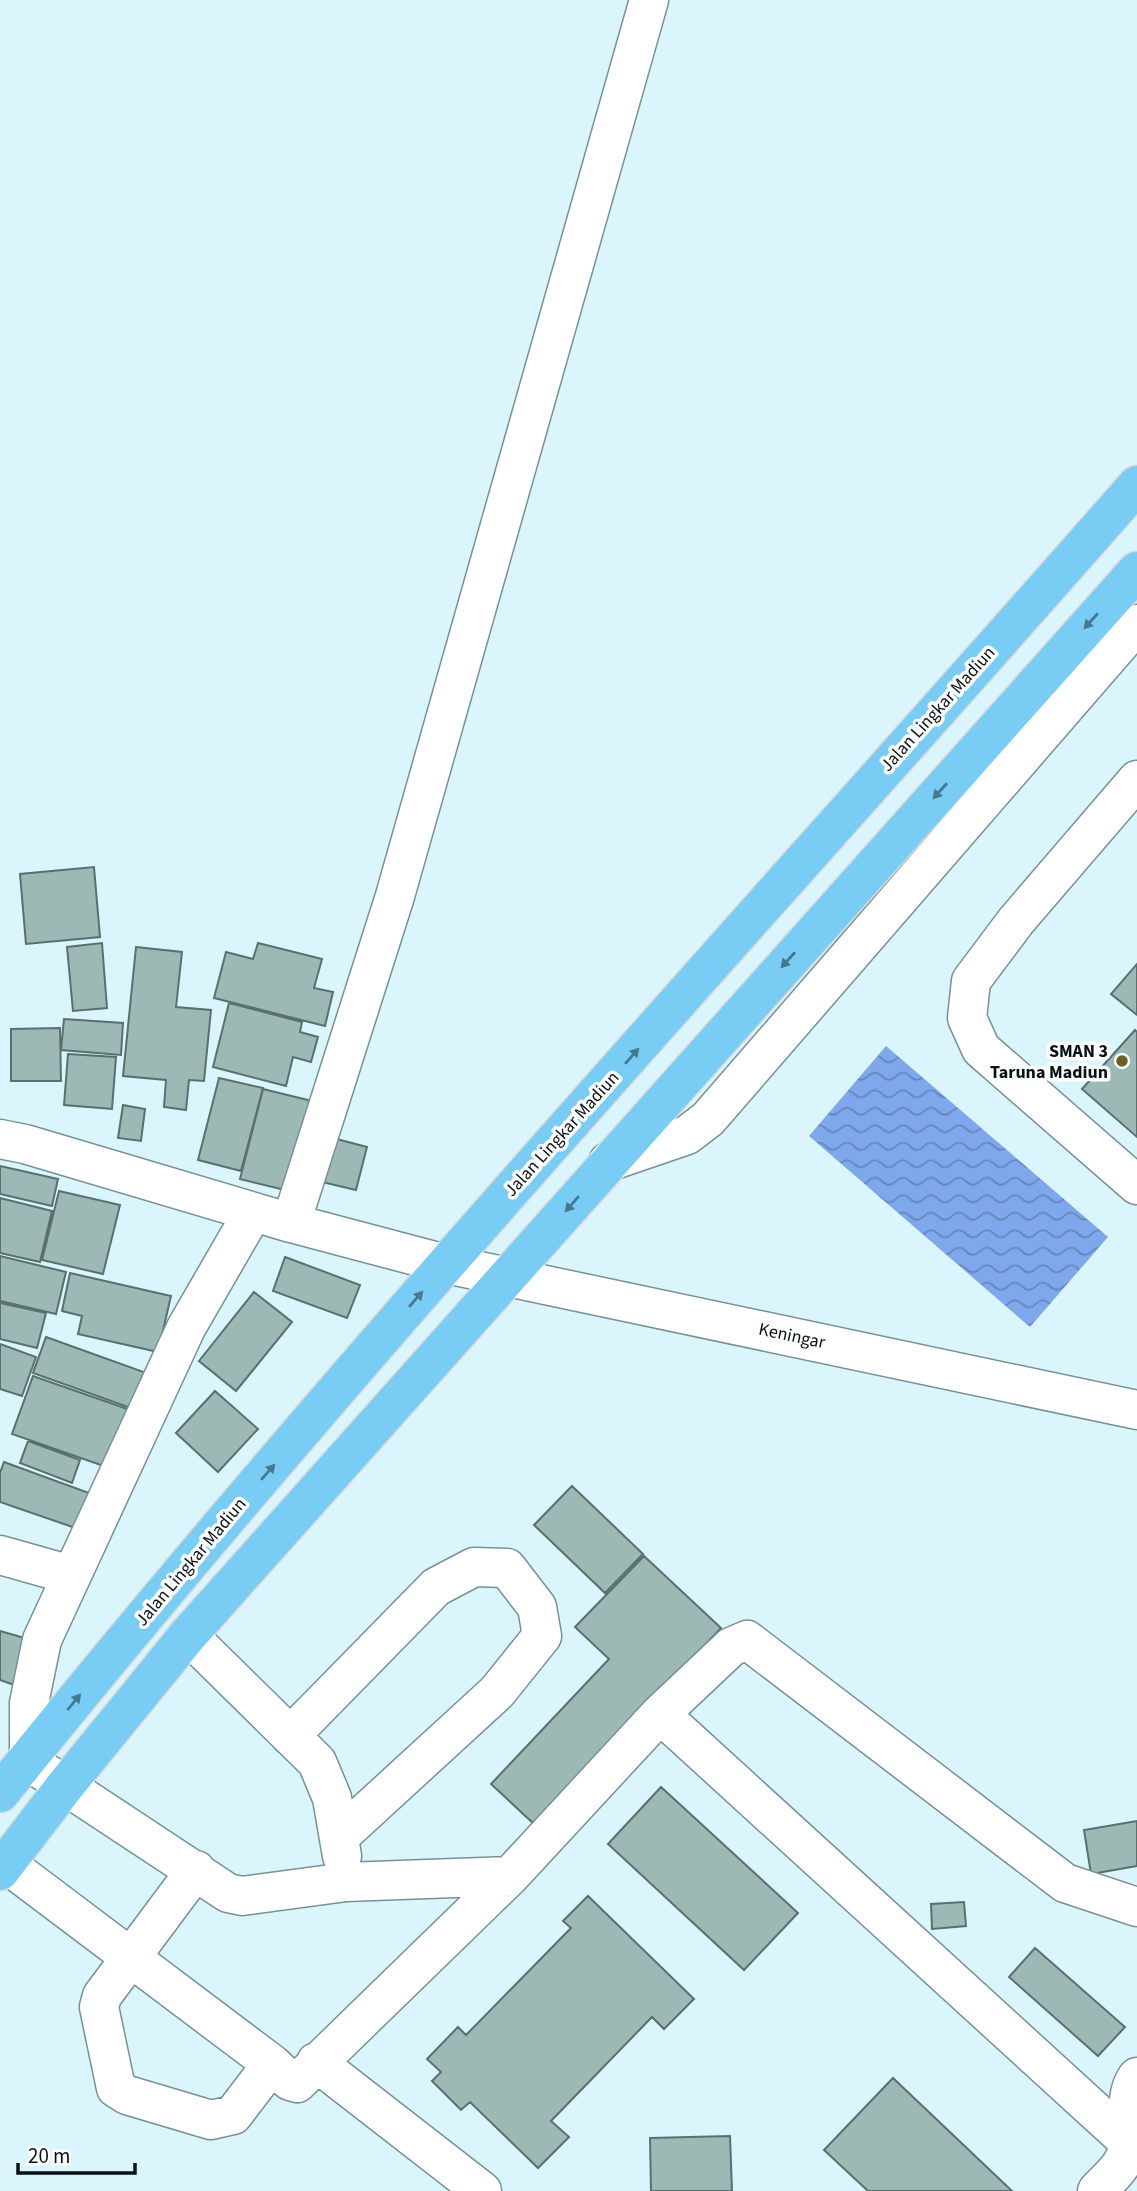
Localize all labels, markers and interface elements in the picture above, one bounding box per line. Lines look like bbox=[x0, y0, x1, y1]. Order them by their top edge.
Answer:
one-way arrow bbox=[1084, 612, 1100, 629]
street label: Jalan Lingkar Madiun bbox=[875, 641, 1001, 777]
one-way arrow bbox=[932, 782, 948, 800]
one-way arrow bbox=[780, 951, 796, 969]
place label: SMAN 3 Taruna Madiun bbox=[990, 1039, 1108, 1085]
one-way arrow bbox=[624, 1047, 639, 1064]
marker: SMAN 3 Taruna Madiun bbox=[1114, 1053, 1130, 1069]
street label: Jalan Lingkar Madiun bbox=[499, 1066, 625, 1202]
one-way arrow bbox=[565, 1195, 580, 1212]
one-way arrow bbox=[408, 1291, 423, 1308]
street label: Keningar bbox=[756, 1317, 828, 1355]
one-way arrow bbox=[260, 1463, 276, 1481]
street label: Jalan Lingkar Madiun bbox=[130, 1492, 252, 1632]
one-way arrow bbox=[66, 1694, 81, 1711]
scale bar bbox=[18, 2132, 135, 2176]
text: 20 m bbox=[28, 2141, 70, 2171]

